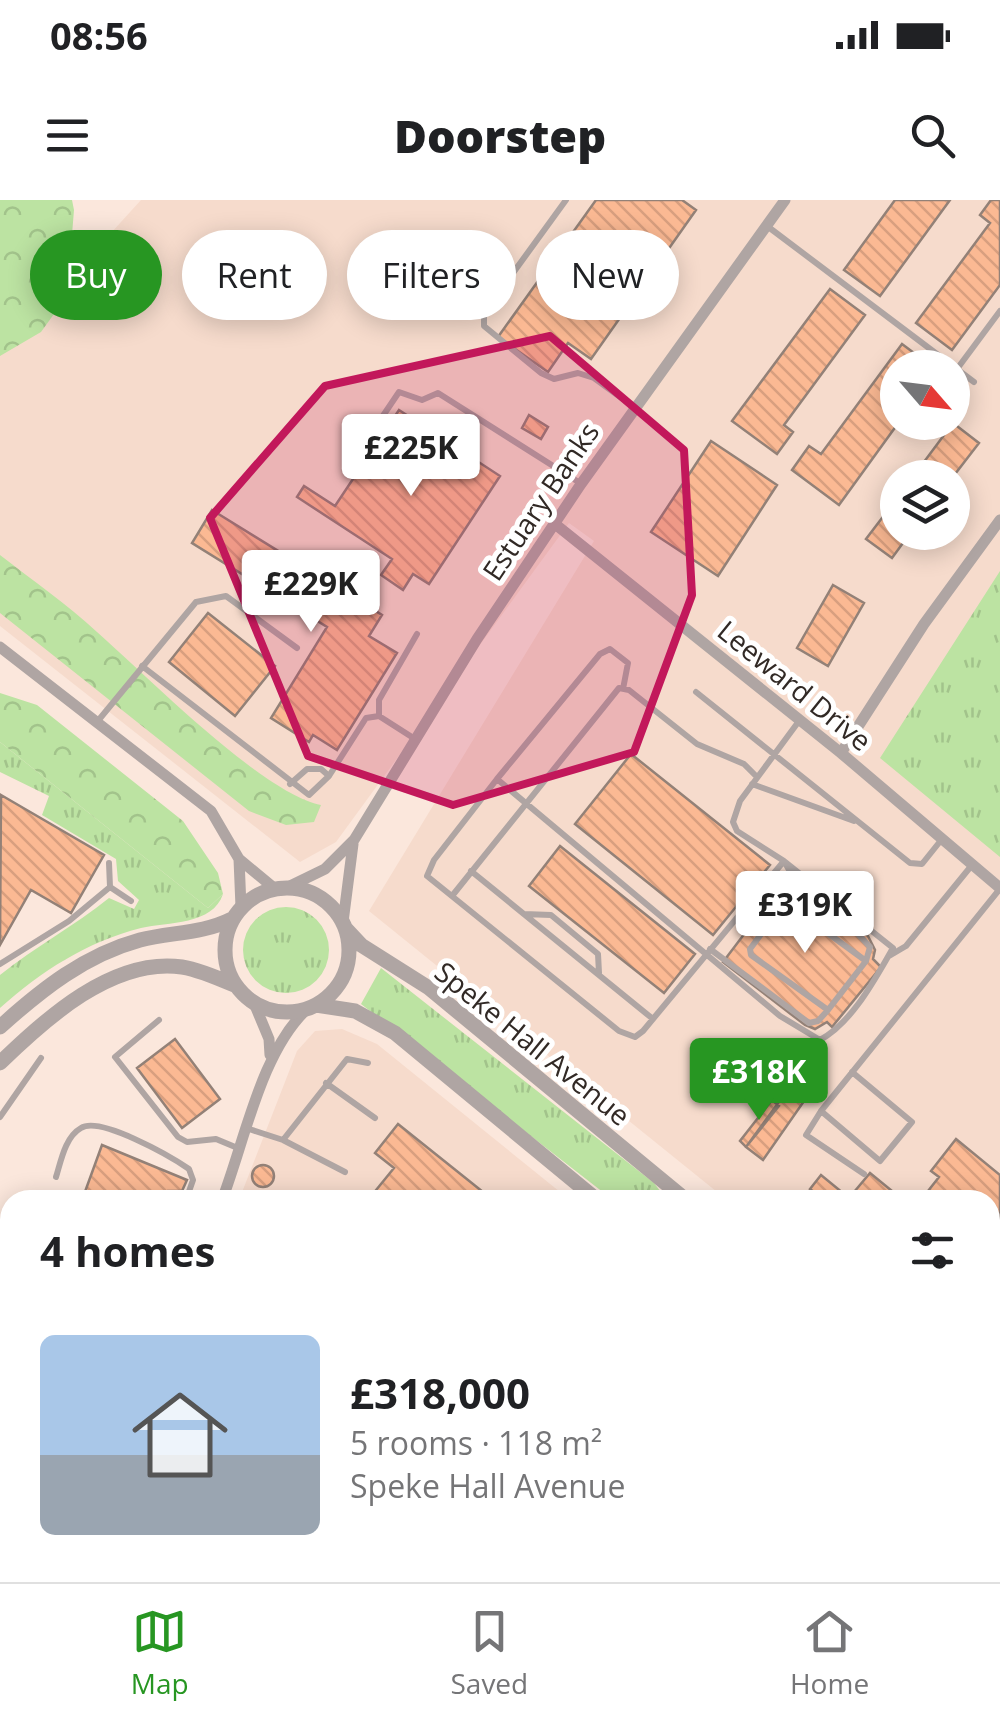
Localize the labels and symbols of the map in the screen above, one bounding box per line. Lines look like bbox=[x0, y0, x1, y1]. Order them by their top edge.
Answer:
north arrow bbox=[880, 350, 970, 440]
pin: £225K bbox=[341, 414, 481, 499]
street label: Estuary Banks bbox=[473, 414, 607, 588]
pin: £229K bbox=[241, 550, 381, 635]
street label: Leeward Drive bbox=[710, 611, 880, 759]
pin: £319K bbox=[735, 871, 875, 956]
street label: Speke Hall Avenue bbox=[427, 952, 639, 1134]
pin: £318K bbox=[689, 1038, 829, 1123]

